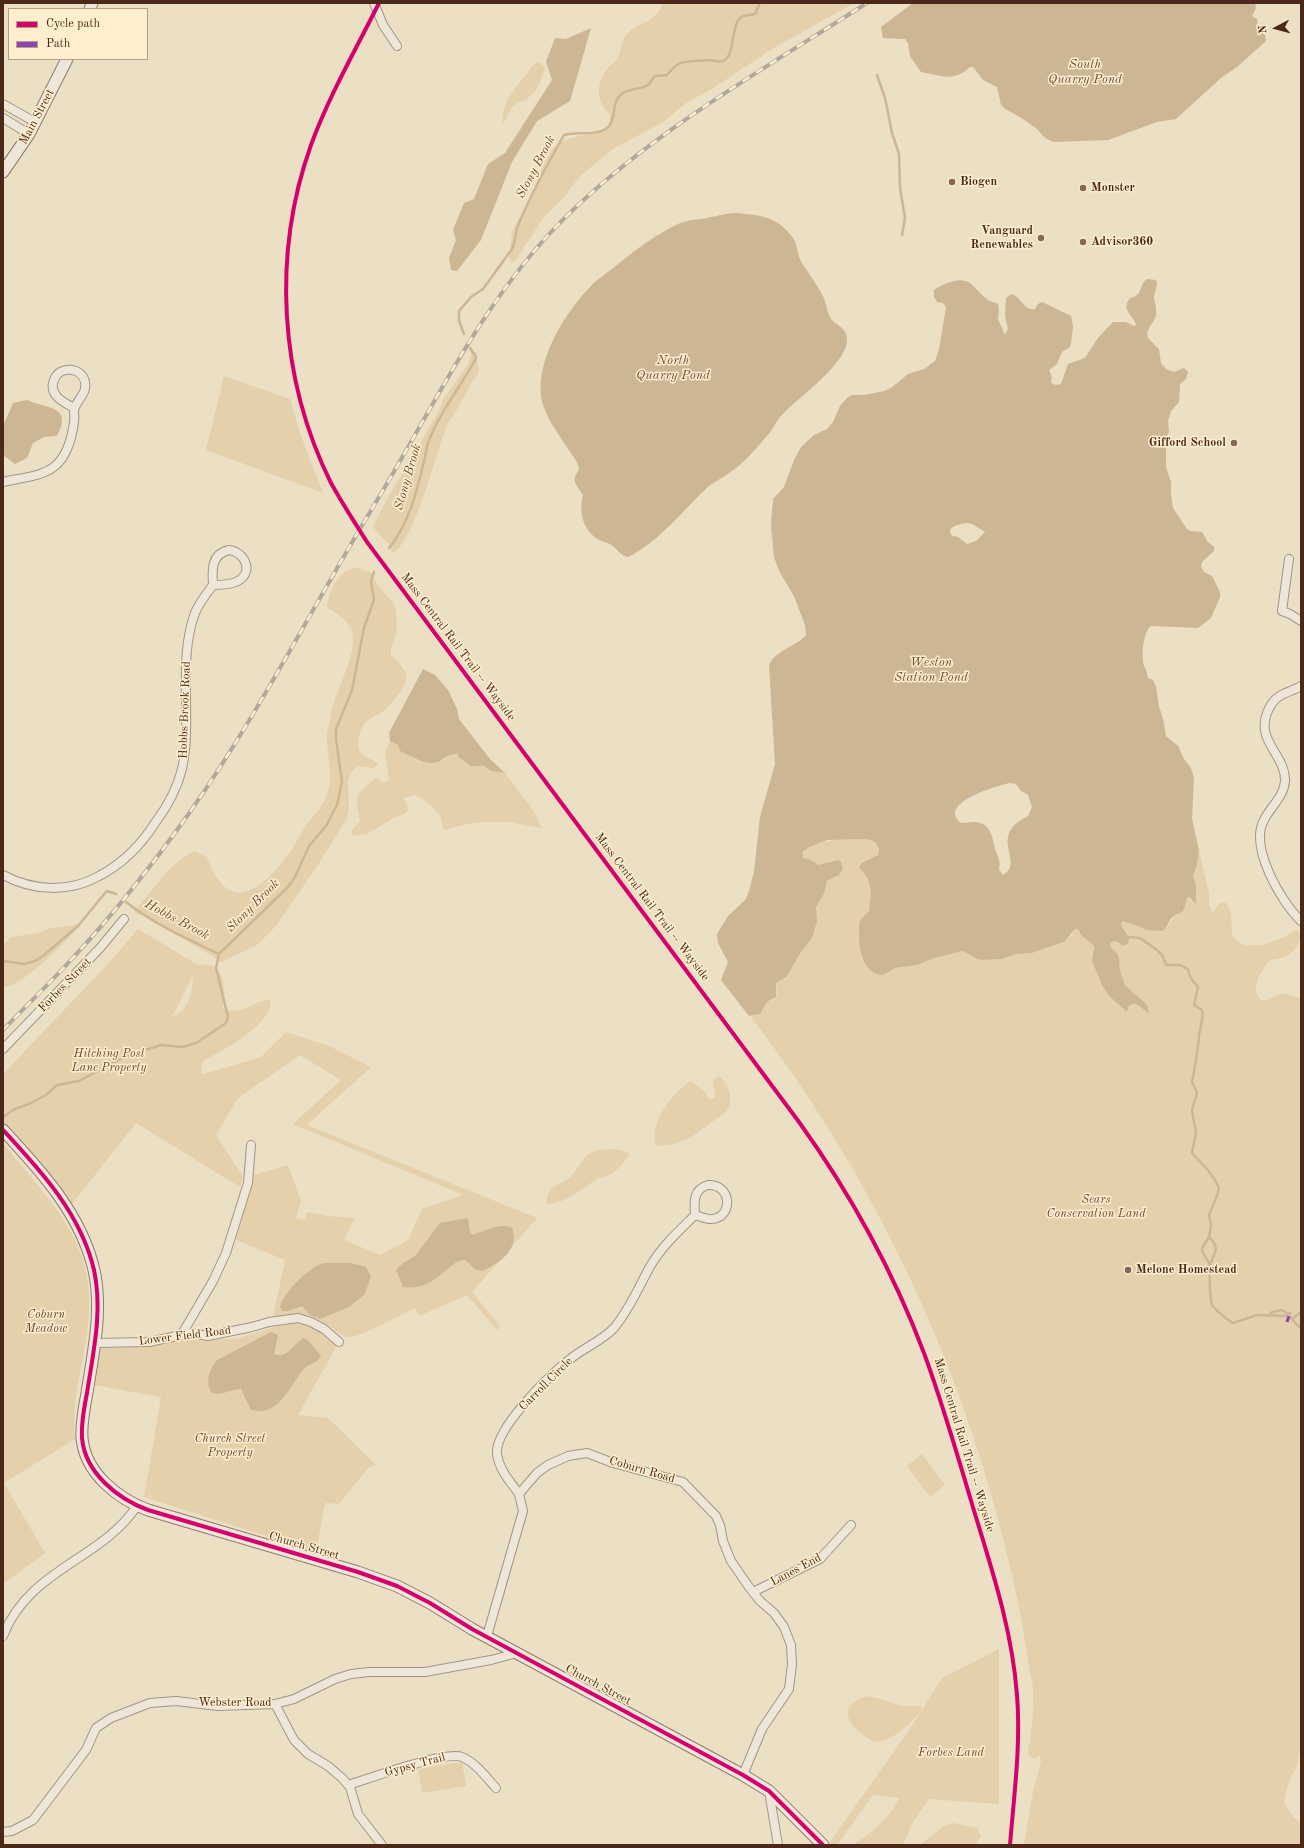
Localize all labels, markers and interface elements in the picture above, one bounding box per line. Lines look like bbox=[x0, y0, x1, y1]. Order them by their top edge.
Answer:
legend bbox=[8, 8, 148, 60]
north arrow bbox=[1256, 8, 1296, 48]
text: Cycle path bbox=[46, 18, 100, 30]
text: N bbox=[1258, 25, 1269, 34]
text: Path bbox=[46, 38, 70, 50]
water label: South Quarry Pond bbox=[1048, 57, 1122, 88]
street label: Main Street bbox=[16, 87, 58, 147]
water label: Stony Brook bbox=[513, 133, 559, 201]
place label: Biogen bbox=[960, 175, 997, 189]
marker: Biogen bbox=[947, 177, 957, 187]
place label: Monster bbox=[1091, 181, 1135, 195]
marker: Monster bbox=[1078, 183, 1088, 193]
place label: Vanguard Renewables bbox=[970, 224, 1033, 252]
marker: Vanguard Renewables bbox=[1036, 233, 1046, 243]
place label: Advisor360 bbox=[1091, 235, 1153, 249]
marker: Advisor360 bbox=[1078, 237, 1088, 247]
water label: North Quarry Pond bbox=[636, 353, 710, 384]
place label: Gifford School bbox=[1149, 436, 1226, 450]
marker: Gifford School bbox=[1229, 438, 1239, 448]
water label: Stony Brook bbox=[391, 442, 425, 512]
street label: Mass Central Rail Trail -- Wayside bbox=[398, 570, 518, 724]
water label: Weston Station Pond bbox=[894, 655, 968, 686]
street label: Hobbs Brook Road bbox=[176, 661, 194, 759]
street label: Mass Central Rail Trail -- Wayside bbox=[592, 830, 712, 984]
water label: Stony Brook bbox=[223, 876, 283, 936]
water label: Hobbs Brook bbox=[142, 896, 212, 944]
street label: Forbes Street bbox=[35, 955, 95, 1015]
park label: Hitching Post Lane Property bbox=[72, 1047, 146, 1075]
park label: Sears Conservation Land bbox=[1046, 1193, 1146, 1221]
place label: Melone Homestead bbox=[1136, 1263, 1237, 1277]
marker: Melone Homestead bbox=[1123, 1265, 1133, 1275]
park label: Coburn Meadow bbox=[25, 1308, 67, 1336]
street label: Lower Field Road bbox=[138, 1323, 232, 1349]
street label: Carroll Circle bbox=[516, 1354, 576, 1414]
street label: Mass Central Rail Trail -- Wayside bbox=[931, 1356, 997, 1534]
park label: Church Street Property bbox=[195, 1432, 265, 1460]
street label: Coburn Road bbox=[607, 1454, 677, 1486]
street label: Church Street bbox=[267, 1529, 341, 1563]
street label: Lanes End bbox=[768, 1551, 824, 1589]
street label: Church Street bbox=[562, 1662, 634, 1708]
street label: Webster Road bbox=[198, 1696, 272, 1710]
park label: Forbes Land bbox=[918, 1746, 984, 1760]
street label: Gypsy Trail bbox=[383, 1750, 447, 1780]

